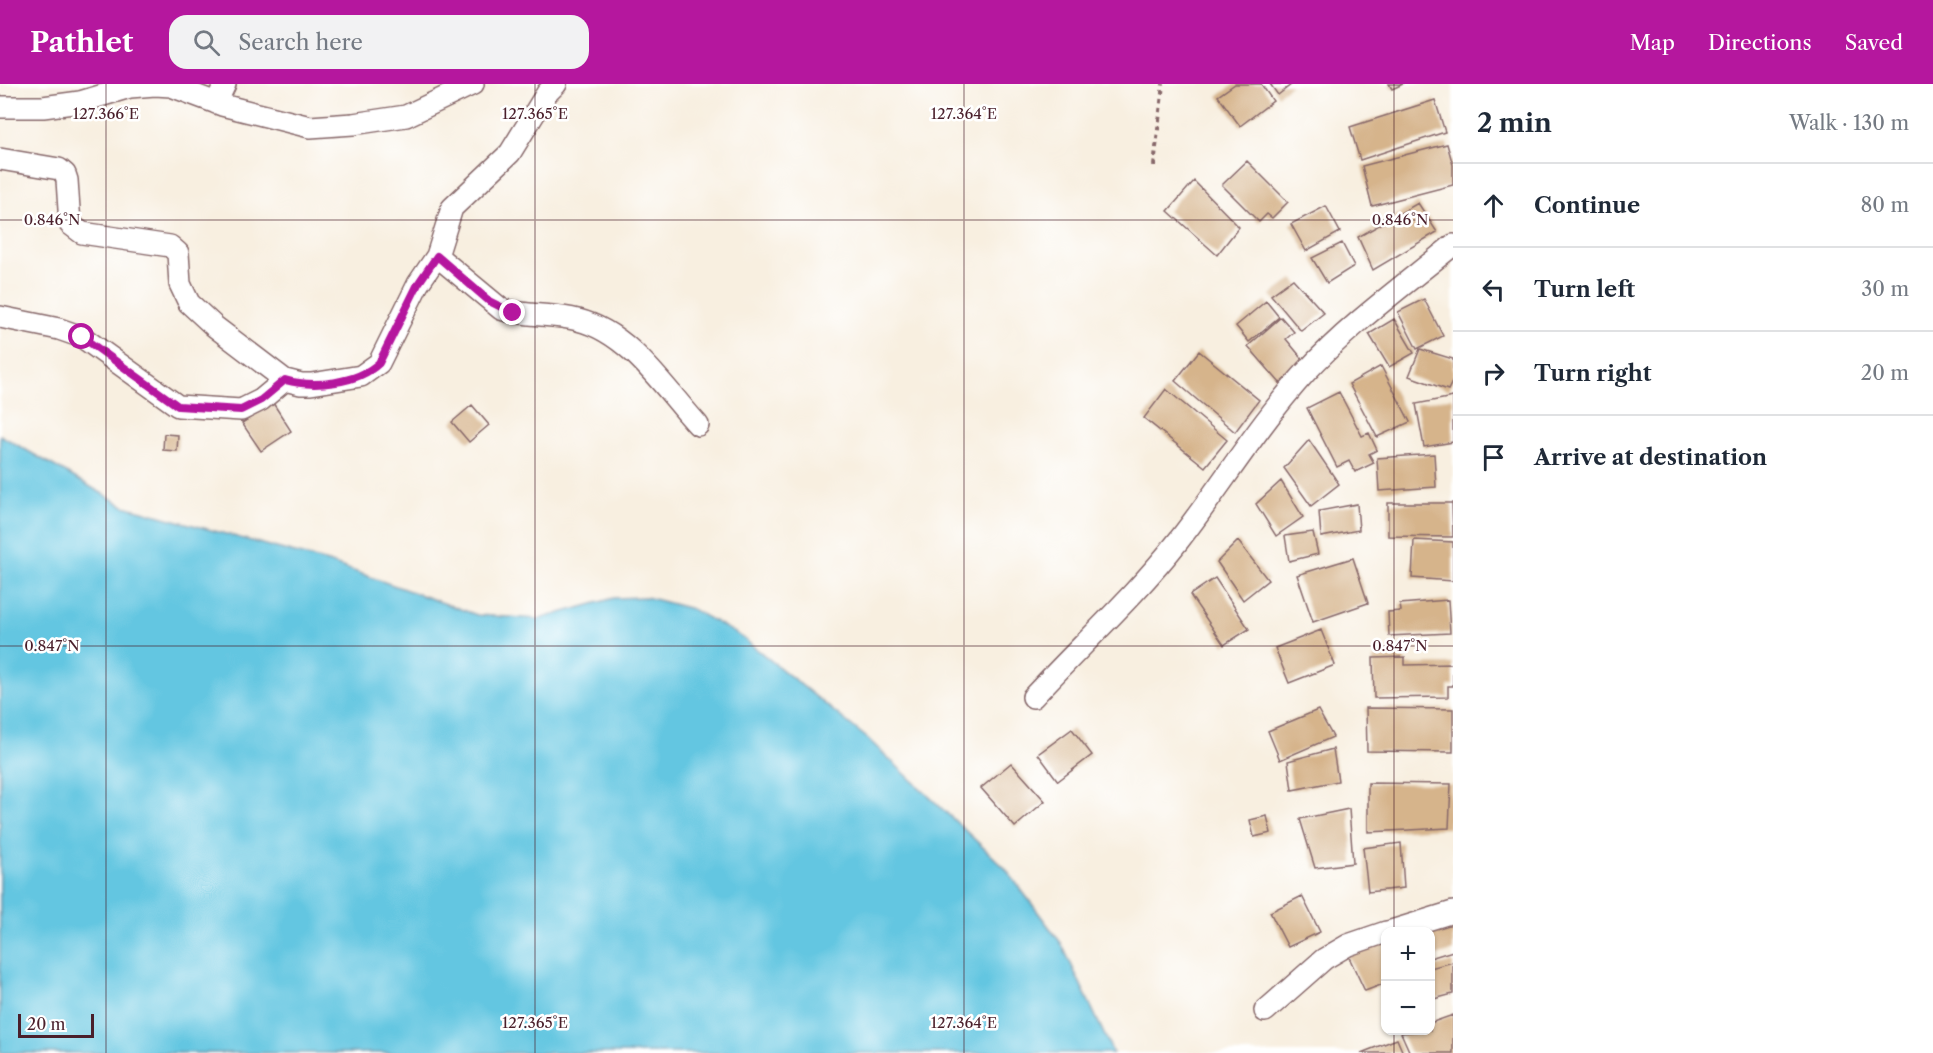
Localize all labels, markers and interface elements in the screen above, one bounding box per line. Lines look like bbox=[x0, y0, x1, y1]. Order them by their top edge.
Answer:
search box bbox=[169, 15, 589, 69]
text: Pathlet bbox=[30, 25, 133, 59]
icon: search bbox=[190, 26, 223, 59]
text: Search here bbox=[238, 29, 363, 56]
text: Map bbox=[1630, 30, 1675, 55]
text: Directions bbox=[1708, 30, 1812, 55]
text: Saved bbox=[1845, 30, 1903, 55]
text: 127.366°E bbox=[73, 104, 139, 123]
text: 127.365°E bbox=[502, 104, 568, 123]
text: 127.364°E bbox=[931, 104, 997, 123]
text: 2 min bbox=[1477, 107, 1552, 139]
text: Walk · 130 m bbox=[1789, 111, 1909, 135]
icon: ahead bbox=[1477, 189, 1510, 222]
text: Continue bbox=[1534, 192, 1640, 219]
text: 80 m bbox=[1861, 193, 1909, 217]
text: 0.846°N bbox=[24, 210, 80, 229]
text: 0.846°N bbox=[1372, 210, 1428, 229]
icon: left bbox=[1477, 273, 1510, 306]
text: Turn left bbox=[1534, 276, 1635, 303]
text: 30 m bbox=[1861, 277, 1909, 301]
route end bbox=[499, 299, 525, 325]
route start bbox=[68, 323, 94, 349]
icon: right bbox=[1477, 357, 1510, 390]
text: Turn right bbox=[1534, 360, 1652, 387]
text: 20 m bbox=[1861, 361, 1909, 385]
icon: arrive bbox=[1477, 441, 1510, 474]
text: Arrive at destination bbox=[1534, 444, 1767, 471]
text: 0.847°N bbox=[24, 636, 80, 655]
text: 0.847°N bbox=[1372, 636, 1428, 655]
map controls bbox=[1381, 927, 1435, 1035]
button: + bbox=[1381, 927, 1435, 981]
button: − bbox=[1381, 981, 1435, 1035]
scale bar bbox=[18, 1011, 94, 1038]
text: 127.365°E bbox=[502, 1013, 568, 1032]
text: 127.364°E bbox=[931, 1013, 997, 1032]
text: 20 m bbox=[27, 1014, 66, 1034]

